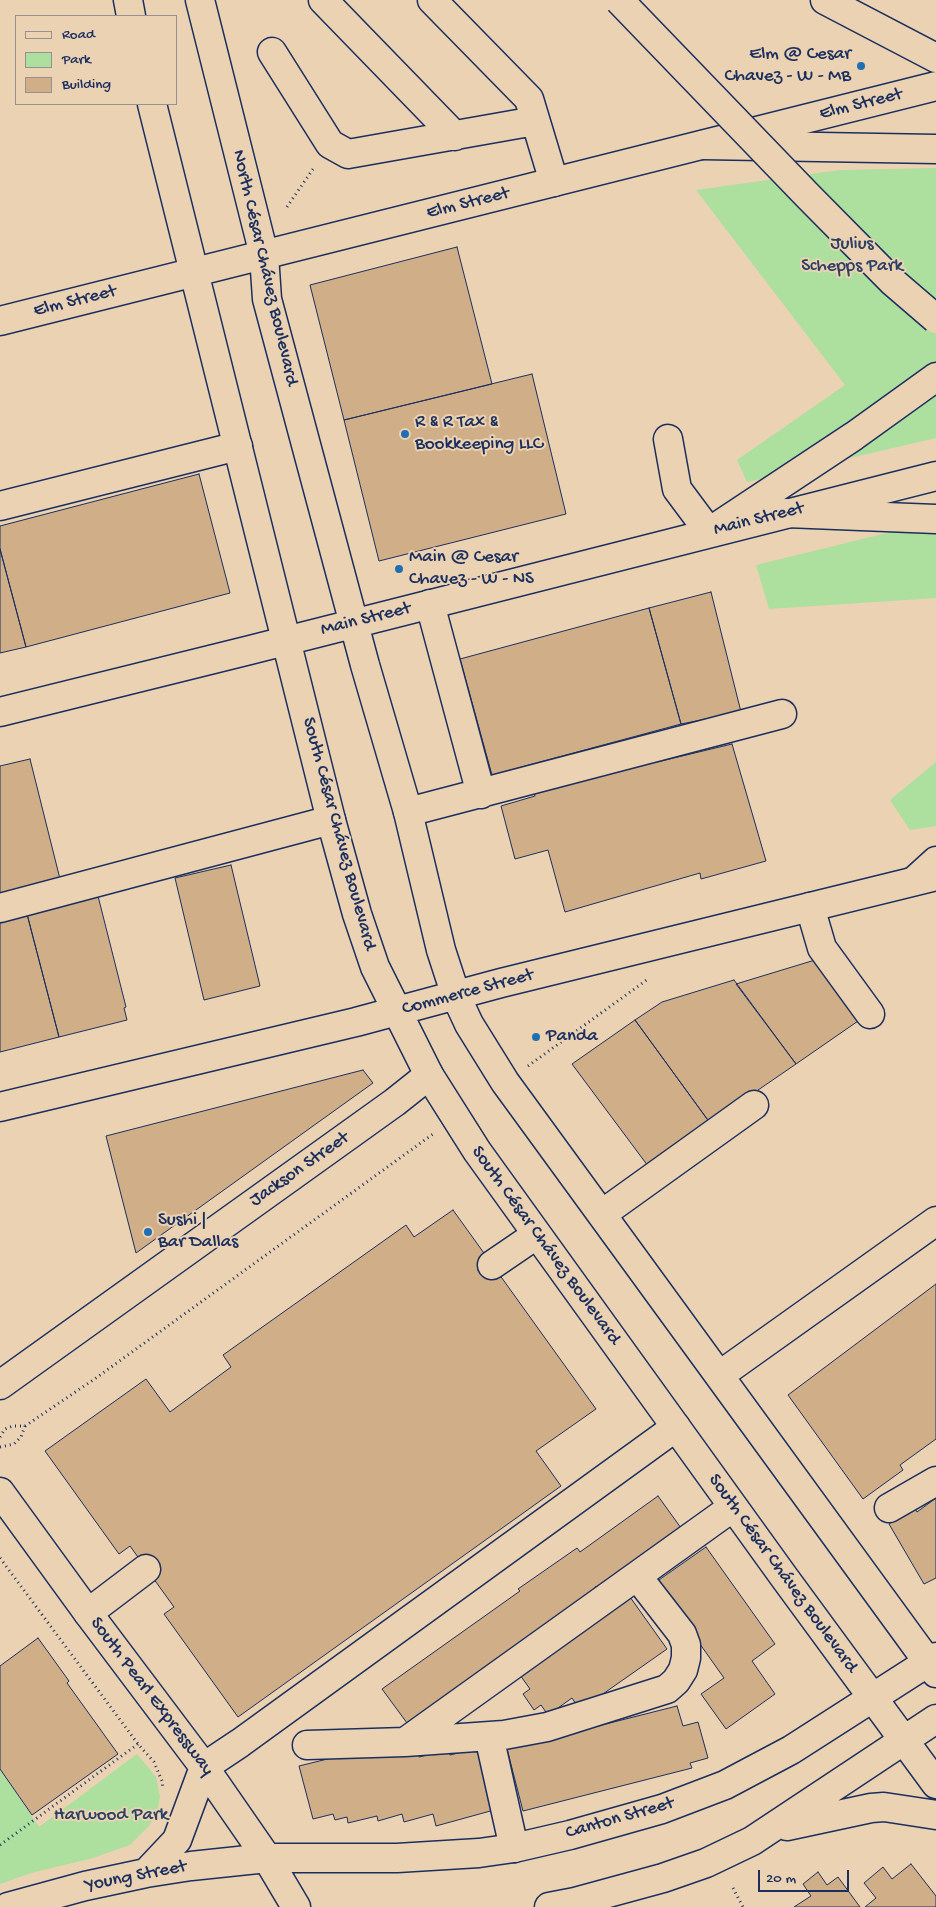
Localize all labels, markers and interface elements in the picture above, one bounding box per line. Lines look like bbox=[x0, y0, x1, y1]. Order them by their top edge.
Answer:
legend bbox=[15, 15, 178, 105]
text: Road bbox=[62, 26, 95, 44]
place label: Elm @ Cesar Chavez - W - MB bbox=[724, 44, 851, 88]
text: Park bbox=[62, 51, 91, 69]
marker: Elm @ Cesar Chavez - W - MB bbox=[855, 60, 867, 72]
text: Building bbox=[62, 76, 111, 94]
street label: Elm Street bbox=[817, 84, 905, 126]
street label: North César Chávez Boulevard bbox=[226, 148, 302, 388]
street label: Elm Street bbox=[424, 183, 512, 225]
park label: Julius Schepps Park bbox=[801, 234, 903, 278]
street label: Elm Street bbox=[31, 281, 119, 323]
place label: R & R Tax & Bookkeeping LLC bbox=[415, 412, 543, 456]
marker: R & R Tax & Bookkeeping LLC bbox=[399, 428, 411, 440]
street label: Main Street bbox=[712, 498, 806, 542]
place label: Main @ Cesar Chavez - W - NS bbox=[409, 547, 534, 591]
marker: Main @ Cesar Chavez - W - NS bbox=[393, 563, 405, 575]
street label: Main Street bbox=[319, 598, 413, 642]
street label: South César Chávez Boulevard bbox=[296, 715, 380, 953]
street label: Commerce Street bbox=[400, 965, 536, 1021]
place label: Panda bbox=[546, 1026, 598, 1048]
marker: Panda bbox=[530, 1031, 542, 1043]
street label: Jackson Street bbox=[246, 1127, 354, 1213]
street label: South César Chávez Boulevard bbox=[465, 1142, 625, 1350]
place label: Sushi | Bar Dallas bbox=[158, 1210, 238, 1254]
marker: Sushi | Bar Dallas bbox=[142, 1226, 154, 1238]
street label: South César Chávez Boulevard bbox=[702, 1470, 862, 1678]
street label: South Pearl Expressway bbox=[84, 1613, 218, 1781]
street label: Canton Street bbox=[563, 1793, 677, 1845]
park label: Harwood Park bbox=[54, 1805, 168, 1827]
street label: Young Street bbox=[83, 1856, 189, 1898]
scale bar bbox=[761, 1860, 852, 1892]
text: 20 m bbox=[766, 1870, 796, 1888]

